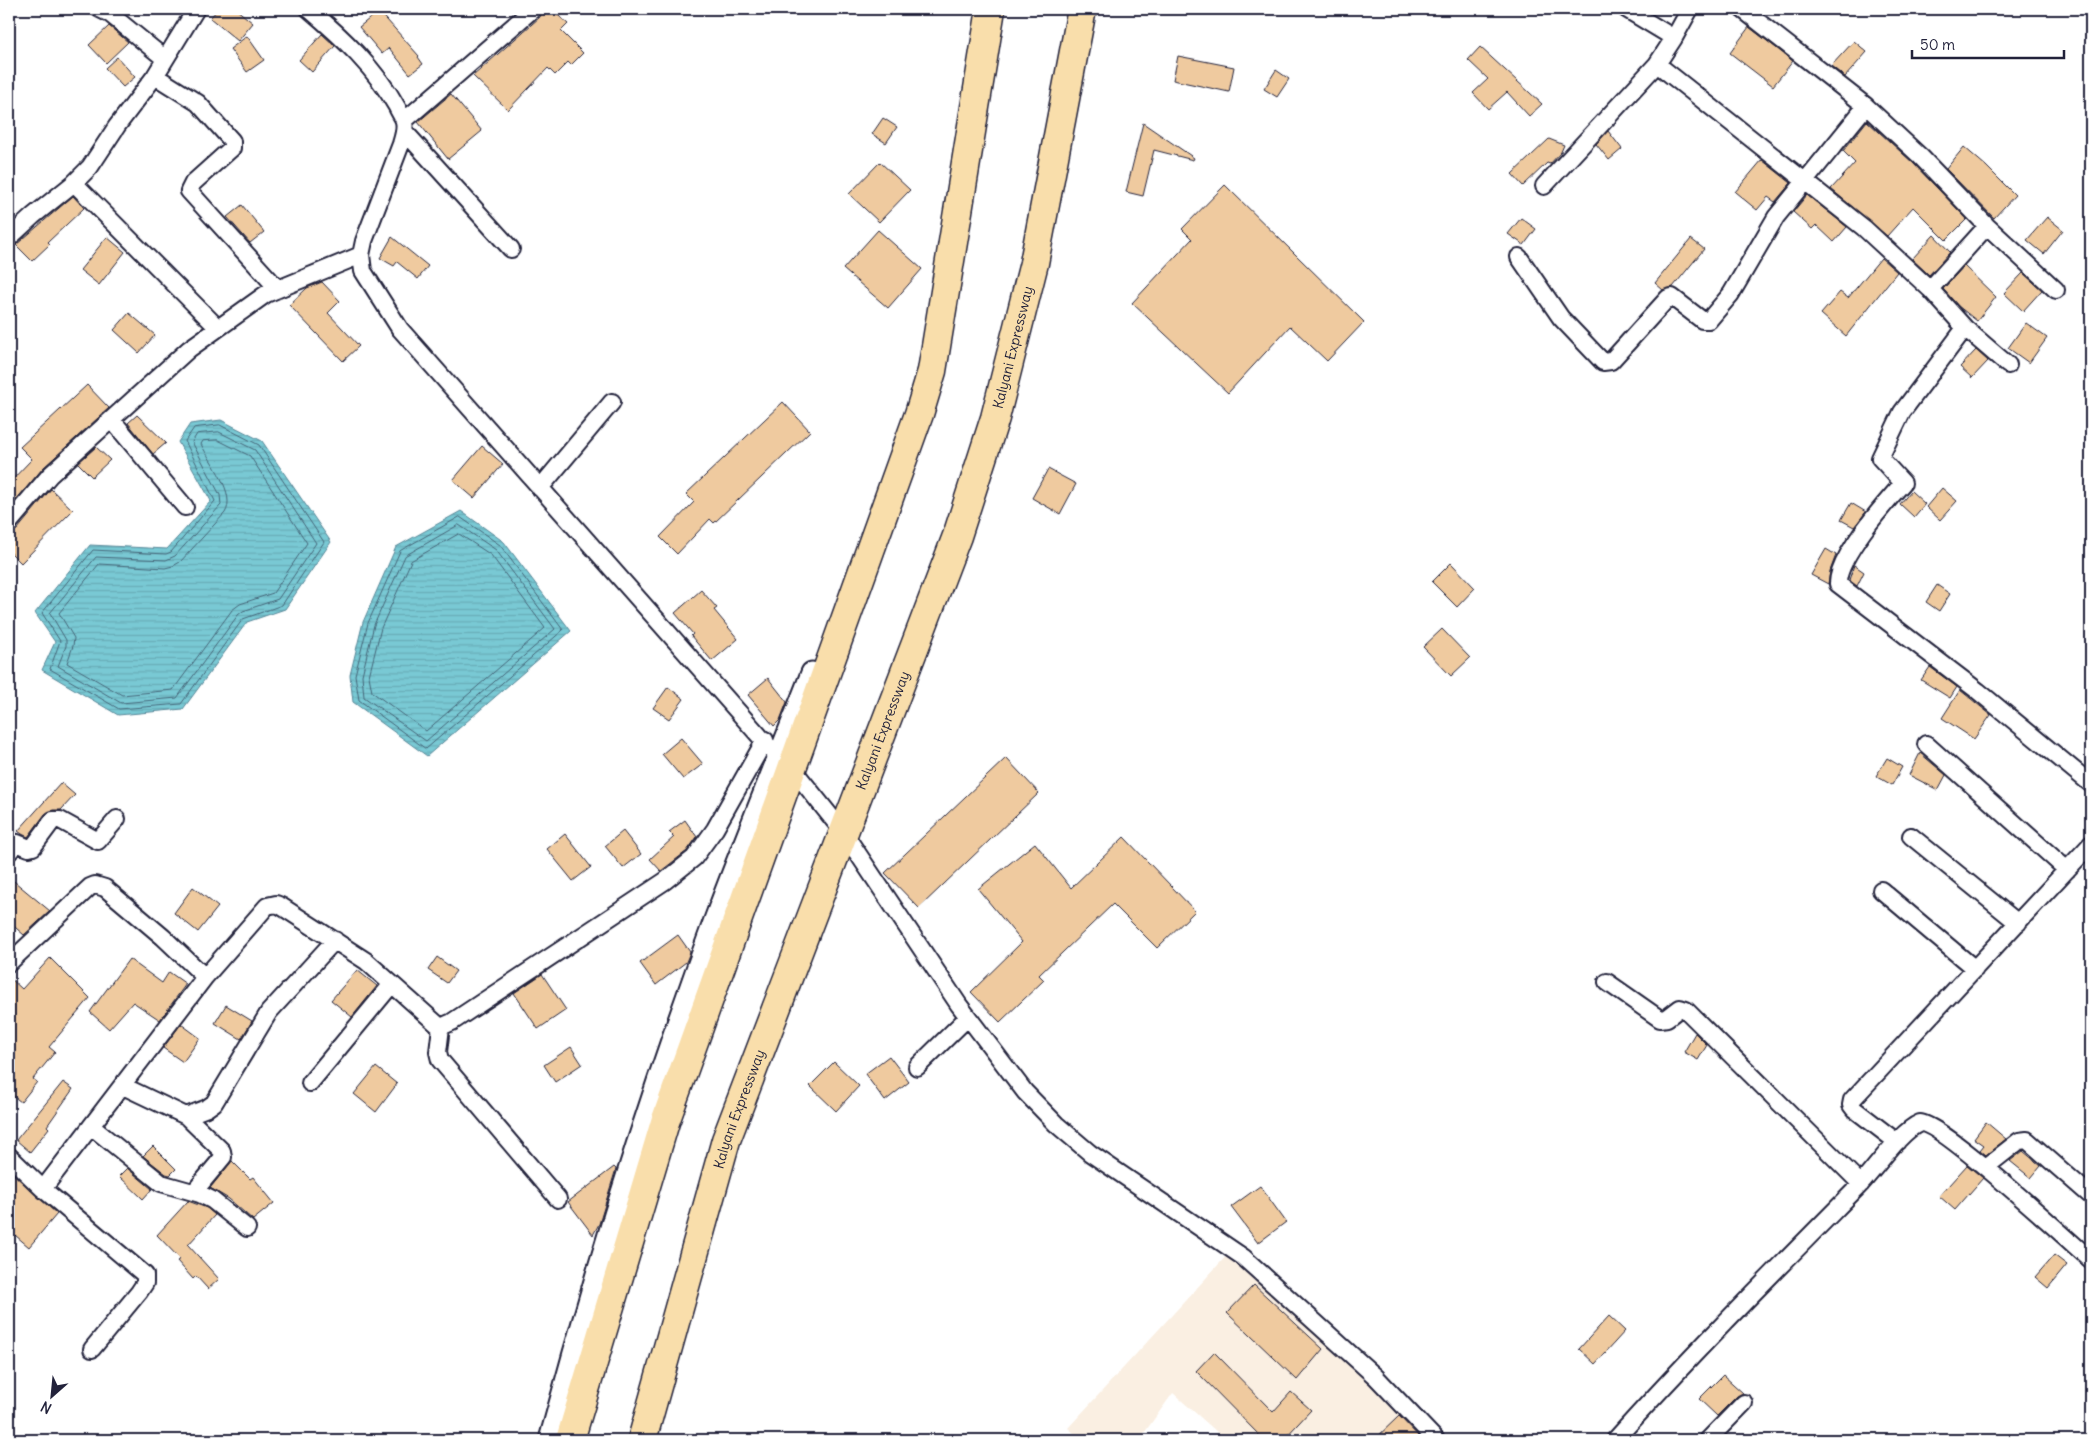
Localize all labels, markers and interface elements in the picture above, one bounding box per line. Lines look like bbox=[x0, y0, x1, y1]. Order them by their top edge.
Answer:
scale bar bbox=[1912, 28, 2065, 60]
text: 50 m bbox=[1920, 35, 1955, 54]
street label: Kalyani Expressway bbox=[989, 284, 1037, 411]
street label: Kalyani Expressway bbox=[852, 669, 913, 792]
street label: Kalyani Expressway bbox=[709, 1047, 769, 1171]
north arrow bbox=[28, 1372, 78, 1422]
text: N bbox=[38, 1397, 54, 1418]

